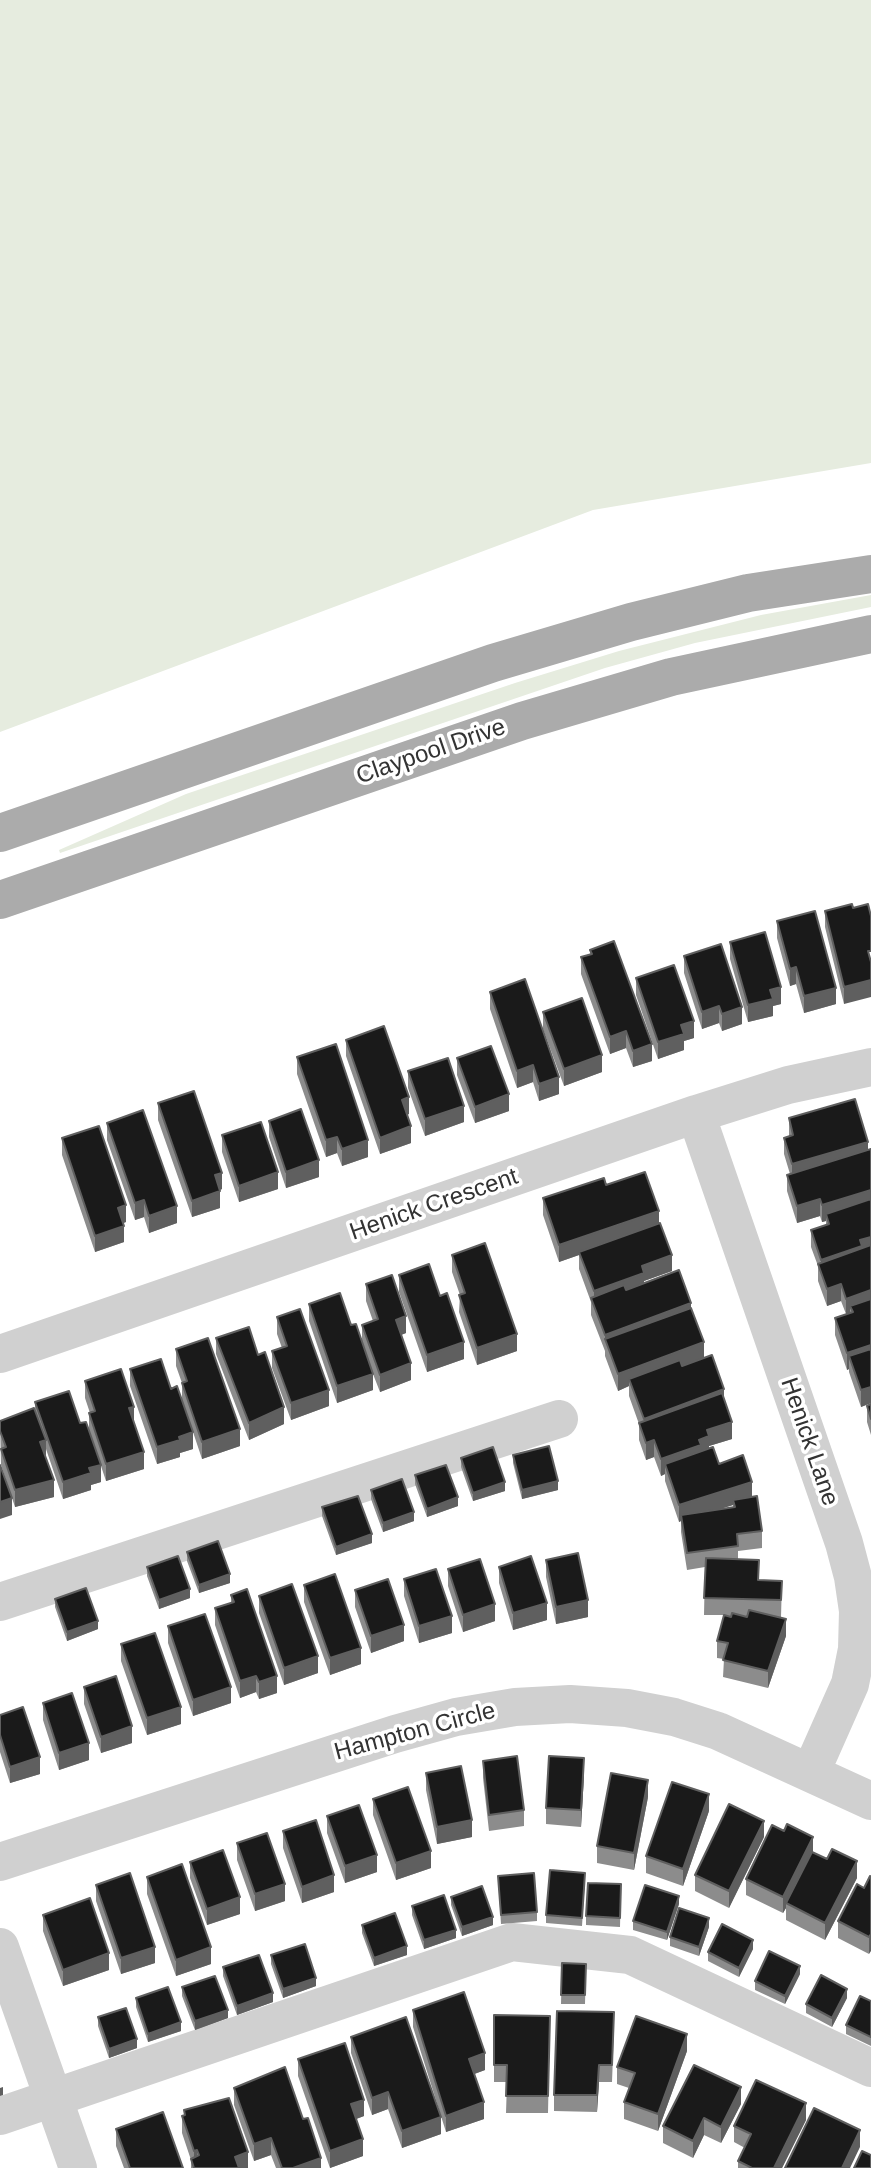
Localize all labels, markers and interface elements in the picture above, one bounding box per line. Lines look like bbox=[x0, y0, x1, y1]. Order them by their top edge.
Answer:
street label: Claypool Drive bbox=[353, 713, 509, 791]
street label: Henick Crescent bbox=[346, 1163, 522, 1247]
street label: Henick Lane bbox=[774, 1374, 844, 1510]
street label: Hampton Circle bbox=[331, 1697, 499, 1767]

